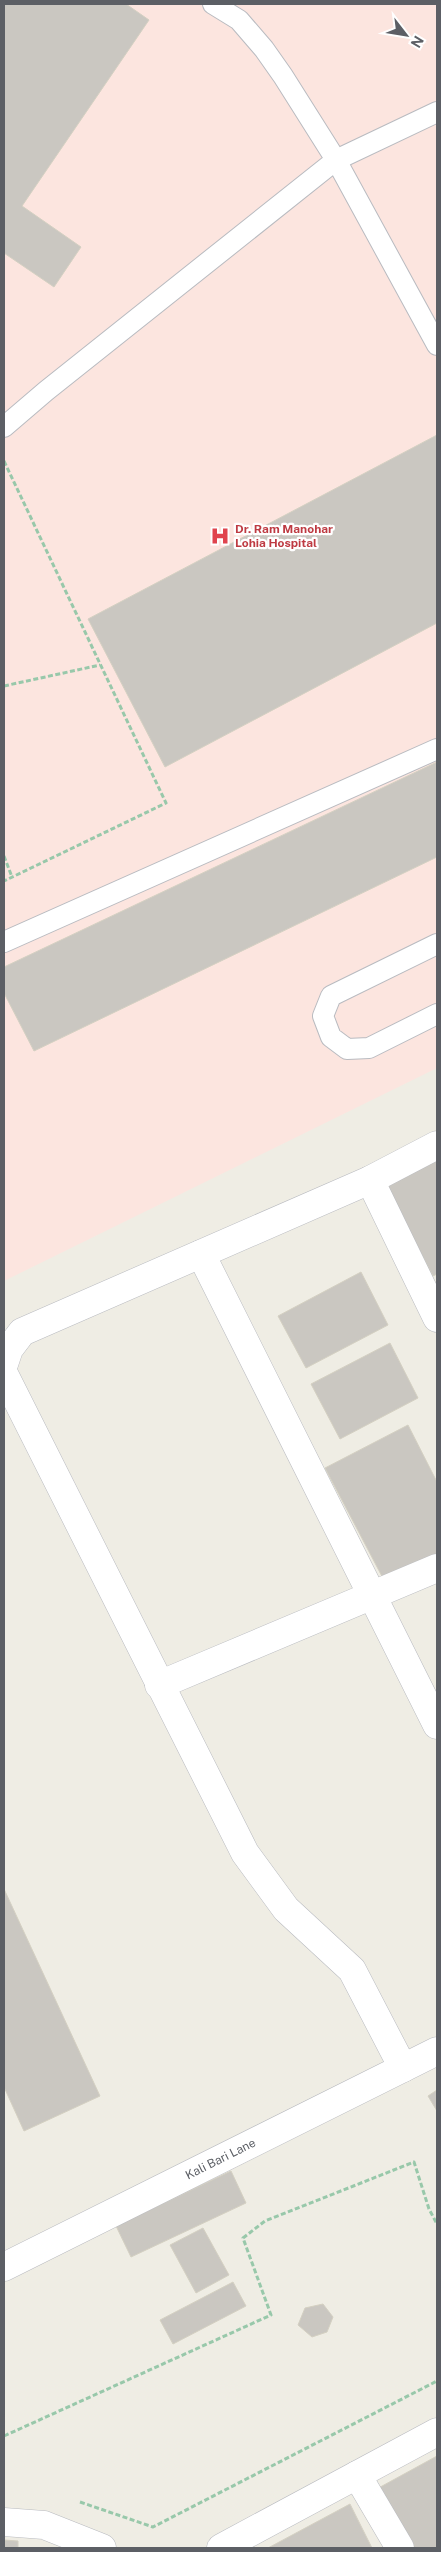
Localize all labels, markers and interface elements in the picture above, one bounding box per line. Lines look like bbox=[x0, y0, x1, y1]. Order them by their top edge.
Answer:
north arrow bbox=[381, 10, 431, 60]
text: N bbox=[407, 33, 427, 51]
place label: Dr. Ram Manohar Lohia Hospital bbox=[235, 522, 333, 550]
hospital icon: Dr. Ram Manohar Lohia Hospital bbox=[209, 525, 231, 547]
street label: Kali Bari Lane bbox=[183, 2136, 258, 2182]

